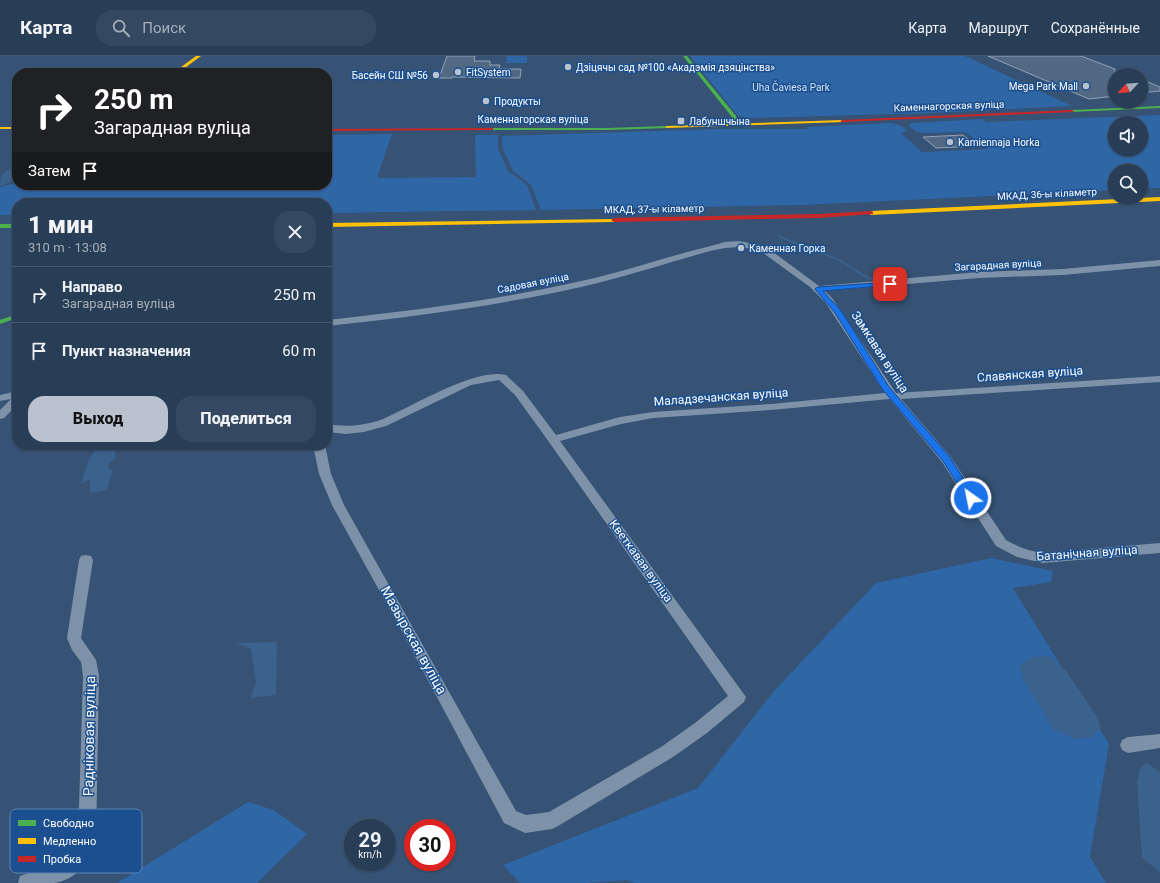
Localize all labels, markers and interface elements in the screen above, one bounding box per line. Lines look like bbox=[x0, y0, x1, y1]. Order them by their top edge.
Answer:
search box bbox=[96, 10, 376, 46]
text: Карта bbox=[20, 16, 72, 39]
icon: search bbox=[110, 17, 132, 39]
text: Поиск bbox=[142, 19, 186, 37]
text: Карта bbox=[908, 20, 947, 36]
text: Маршрут bbox=[969, 20, 1029, 36]
text: Сохранённые bbox=[1051, 20, 1140, 36]
marker: Дзіцячы сад №100 «Акадэмія дзяцінства» bbox=[563, 62, 573, 72]
place label: Дзіцячы сад №100 «Акадэмія дзяцінства» bbox=[576, 62, 775, 73]
marker: FitSystem bbox=[453, 67, 463, 77]
place label: FitSystem bbox=[466, 67, 511, 78]
north arrow bbox=[1108, 68, 1148, 108]
map controls bbox=[1108, 68, 1148, 204]
place label: Басейн СШ №56 bbox=[352, 70, 428, 81]
marker: Басейн СШ №56 bbox=[431, 70, 441, 80]
park label: Uha Čaviesa Park bbox=[752, 80, 831, 93]
place label: Mega Park Mall bbox=[1009, 81, 1078, 92]
marker: Mega Park Mall bbox=[1081, 81, 1091, 91]
text: 250 m bbox=[94, 83, 173, 116]
icon: right bbox=[28, 84, 80, 136]
marker: Продукты bbox=[481, 96, 491, 106]
place label: Продукты bbox=[494, 96, 541, 107]
street label: Каменнагорская вуліца bbox=[893, 99, 1005, 113]
street label: Каменнагорская вуліца bbox=[478, 114, 588, 125]
marker: Лабуншчына bbox=[676, 116, 686, 126]
place label: Лабуншчына bbox=[689, 116, 750, 127]
button: sound bbox=[1108, 116, 1148, 156]
text: Загарадная вуліца bbox=[94, 117, 251, 138]
marker: Kamiennaja Horka bbox=[945, 137, 955, 147]
place label: Kamiennaja Horka bbox=[958, 137, 1040, 148]
icon: arrive bbox=[79, 160, 101, 182]
text: Затем bbox=[28, 162, 71, 180]
button: search bbox=[1108, 164, 1148, 204]
street label: МКАД, 36-ы кіламетр bbox=[997, 186, 1098, 202]
street label: МКАД, 37-ы кіламетр bbox=[604, 203, 705, 215]
text: 1 мин bbox=[28, 211, 93, 239]
button: close bbox=[274, 211, 316, 253]
text: 310 m · 13:08 bbox=[28, 240, 107, 255]
marker: Каменная Горка bbox=[736, 243, 746, 253]
place label: Каменная Горка bbox=[749, 243, 825, 254]
street label: Загарадная вуліца bbox=[954, 257, 1042, 273]
pin bbox=[873, 267, 907, 301]
street label: Садовая вуліца bbox=[496, 271, 570, 295]
icon: arrive bbox=[879, 273, 901, 295]
text: Направо bbox=[62, 278, 123, 296]
icon: right bbox=[28, 284, 50, 306]
text: 250 m bbox=[274, 286, 316, 304]
text: Загарадная вуліца bbox=[62, 296, 175, 311]
street label: Замкавая вуліца bbox=[848, 309, 912, 395]
icon: arrive bbox=[28, 340, 50, 362]
text: Пункт назначения bbox=[62, 342, 191, 360]
text: 60 m bbox=[282, 342, 316, 360]
street label: Славянская вуліца bbox=[977, 363, 1083, 385]
street label: Маладзечанская вуліца bbox=[653, 385, 789, 409]
button: Выход bbox=[28, 396, 168, 442]
button: Поделиться bbox=[176, 396, 316, 442]
position arrow bbox=[950, 477, 992, 519]
street label: Кветкавая вуліца bbox=[606, 517, 676, 605]
street label: Батанічная вуліца bbox=[1036, 542, 1138, 564]
street label: Мазырская вуліца bbox=[378, 583, 450, 697]
street label: Радніковая вуліца bbox=[80, 676, 98, 796]
legend bbox=[10, 809, 142, 873]
text: Свободно bbox=[43, 817, 94, 830]
speed limit sign: 30 bbox=[404, 819, 456, 871]
text: 29 bbox=[359, 828, 381, 852]
text: Медленно bbox=[43, 835, 96, 848]
text: km/h bbox=[358, 849, 382, 860]
text: Пробка bbox=[43, 853, 81, 866]

